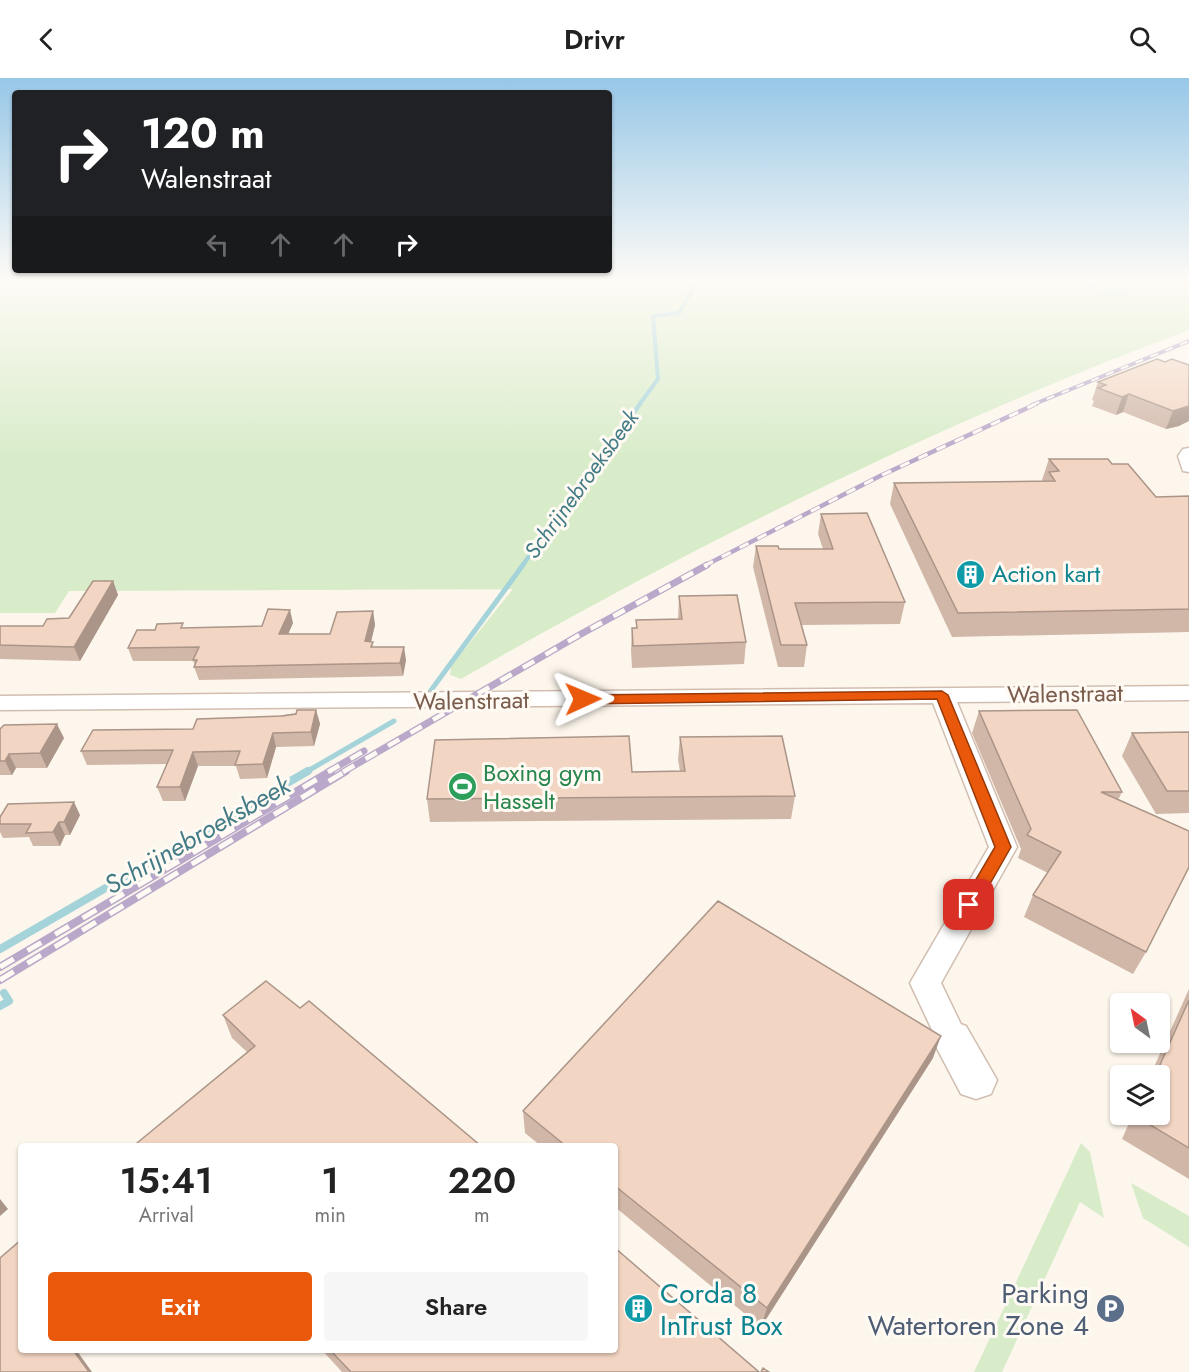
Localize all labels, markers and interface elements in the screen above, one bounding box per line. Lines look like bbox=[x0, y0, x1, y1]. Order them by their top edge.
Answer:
text: Drivr bbox=[564, 20, 625, 59]
icon: back bbox=[30, 23, 63, 56]
icon: search bbox=[1126, 23, 1159, 56]
text: 120 m bbox=[141, 103, 265, 164]
icon: right bbox=[42, 114, 120, 192]
text: Walenstraat bbox=[141, 159, 271, 198]
icon: left bbox=[201, 228, 234, 261]
icon: ahead bbox=[264, 228, 297, 261]
icon: ahead bbox=[327, 228, 360, 261]
icon: right bbox=[390, 228, 423, 261]
water label: Schrijnebroeksbeek bbox=[516, 402, 647, 565]
place label: Action kart bbox=[992, 556, 1101, 591]
building icon: Action kart bbox=[955, 558, 987, 590]
position arrow bbox=[551, 667, 615, 731]
street label: Walenstraat bbox=[1007, 675, 1123, 712]
street label: Walenstraat bbox=[413, 682, 529, 719]
place label: Boxing gym Hasselt bbox=[483, 755, 602, 818]
water label: Schrijnebroeksbeek bbox=[97, 765, 299, 904]
sports icon: Boxing gym Hasselt bbox=[446, 771, 478, 803]
pin bbox=[943, 879, 994, 930]
icon: arrive bbox=[952, 888, 985, 921]
north arrow bbox=[1110, 993, 1170, 1053]
map controls bbox=[1110, 993, 1170, 1125]
button: layers bbox=[1110, 1065, 1170, 1125]
text: 15:41 bbox=[120, 1154, 213, 1206]
text: 1 bbox=[321, 1154, 339, 1206]
text: 220 bbox=[448, 1154, 516, 1206]
text: Arrival bbox=[139, 1201, 194, 1230]
text: min bbox=[315, 1201, 346, 1230]
text: m bbox=[474, 1201, 490, 1230]
button: Exit bbox=[48, 1272, 312, 1341]
button: Share bbox=[324, 1272, 588, 1341]
place label: Corda 8 InTrust Box bbox=[660, 1273, 783, 1346]
place label: Parking Watertoren Zone 4 bbox=[868, 1273, 1089, 1346]
building icon: Corda 8 InTrust Box bbox=[623, 1293, 655, 1325]
parking icon: Parking Watertoren Zone 4 bbox=[1094, 1293, 1126, 1325]

